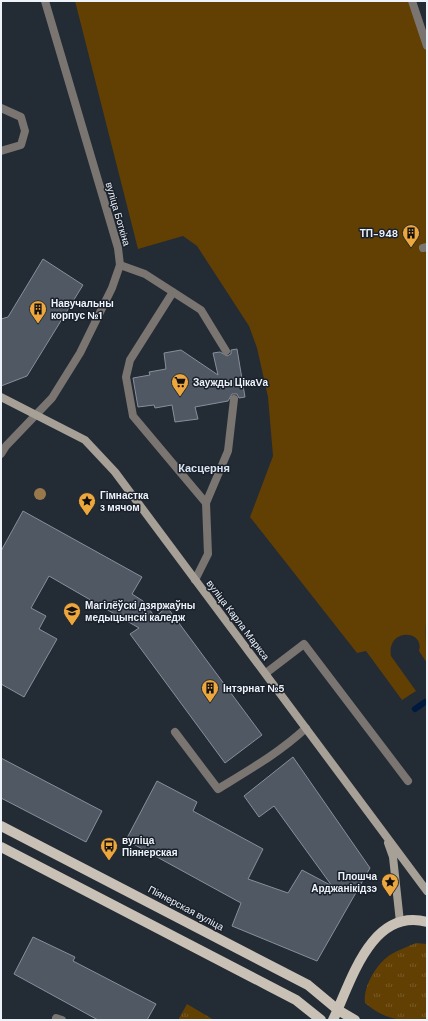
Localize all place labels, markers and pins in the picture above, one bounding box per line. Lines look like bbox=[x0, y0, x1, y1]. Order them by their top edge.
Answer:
building icon: ТП-948 bbox=[401, 223, 421, 248]
place label: ТП-948 bbox=[360, 227, 398, 240]
place label: Навучальны корпус №1 bbox=[51, 297, 114, 322]
building icon: Навучальны корпус №1 bbox=[28, 299, 48, 324]
supermarket icon: Заужды ЦікаVа bbox=[170, 372, 190, 397]
place label: Заужды ЦікаVа bbox=[193, 376, 269, 389]
place label: Гімнастка з мячом bbox=[100, 489, 149, 514]
place icon: Гімнастка з мячом bbox=[77, 491, 97, 516]
place label: Магілёўскі дзяржаўны медыцынскі каледж bbox=[85, 599, 195, 624]
school or university icon: Магілёўскі дзяржаўны медыцынскі каледж bbox=[62, 601, 82, 626]
building icon: Інтэрнат №5 bbox=[200, 678, 220, 703]
place label: Інтэрнат №5 bbox=[223, 682, 285, 695]
place label: вуліца Піянерская bbox=[122, 834, 178, 859]
bus stop icon: вуліца Піянерская bbox=[99, 836, 119, 861]
place label: Плошча Арджанікідзэ bbox=[311, 870, 377, 895]
place icon: Плошча Арджанікідзэ bbox=[380, 872, 400, 897]

